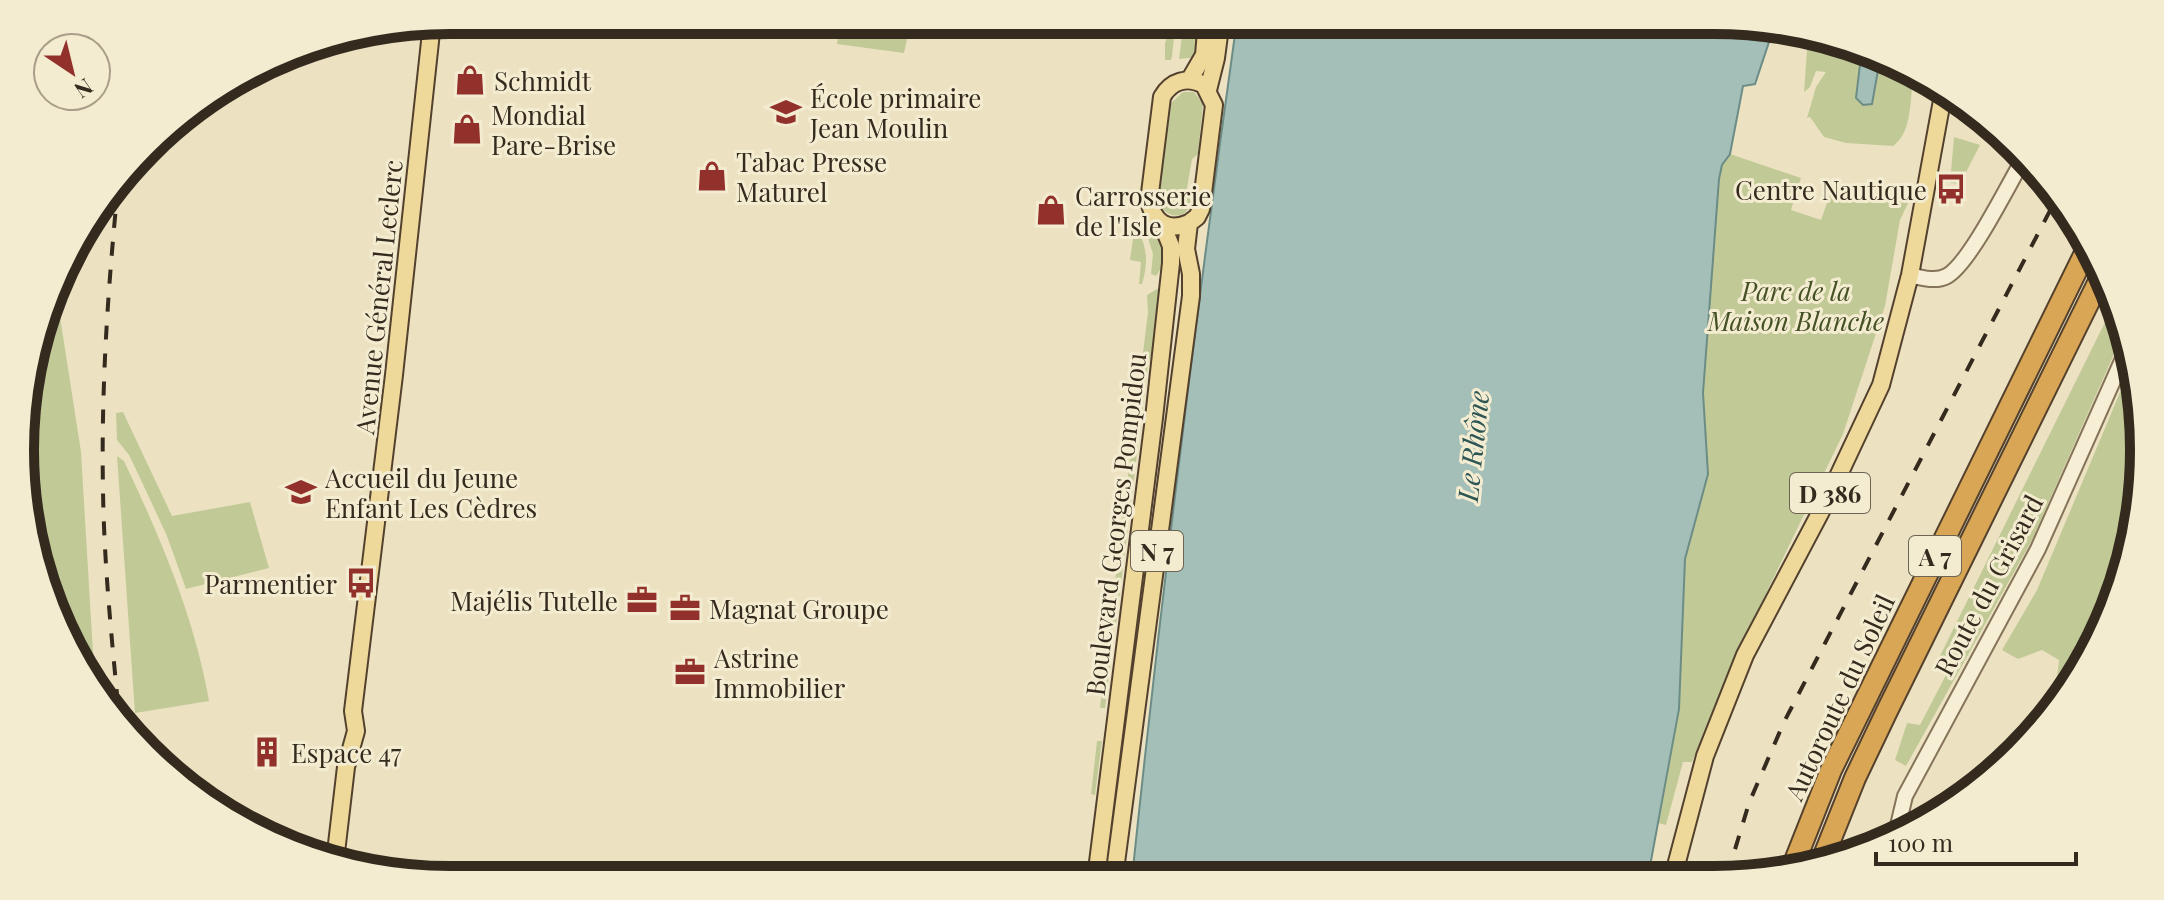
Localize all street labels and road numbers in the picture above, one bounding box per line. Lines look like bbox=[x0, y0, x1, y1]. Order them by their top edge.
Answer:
street label: Avenue Général Leclerc bbox=[346, 158, 410, 437]
street label: Boulevard Georges Pompidou bbox=[1077, 350, 1153, 698]
road number: D 386 bbox=[1790, 473, 1870, 513]
street label: Route du Grisard bbox=[1926, 489, 2050, 681]
road number: N 7 bbox=[1131, 531, 1183, 571]
road number: A 7 bbox=[1909, 536, 1961, 576]
street label: Autoroute du Soleil bbox=[1775, 588, 1902, 807]

